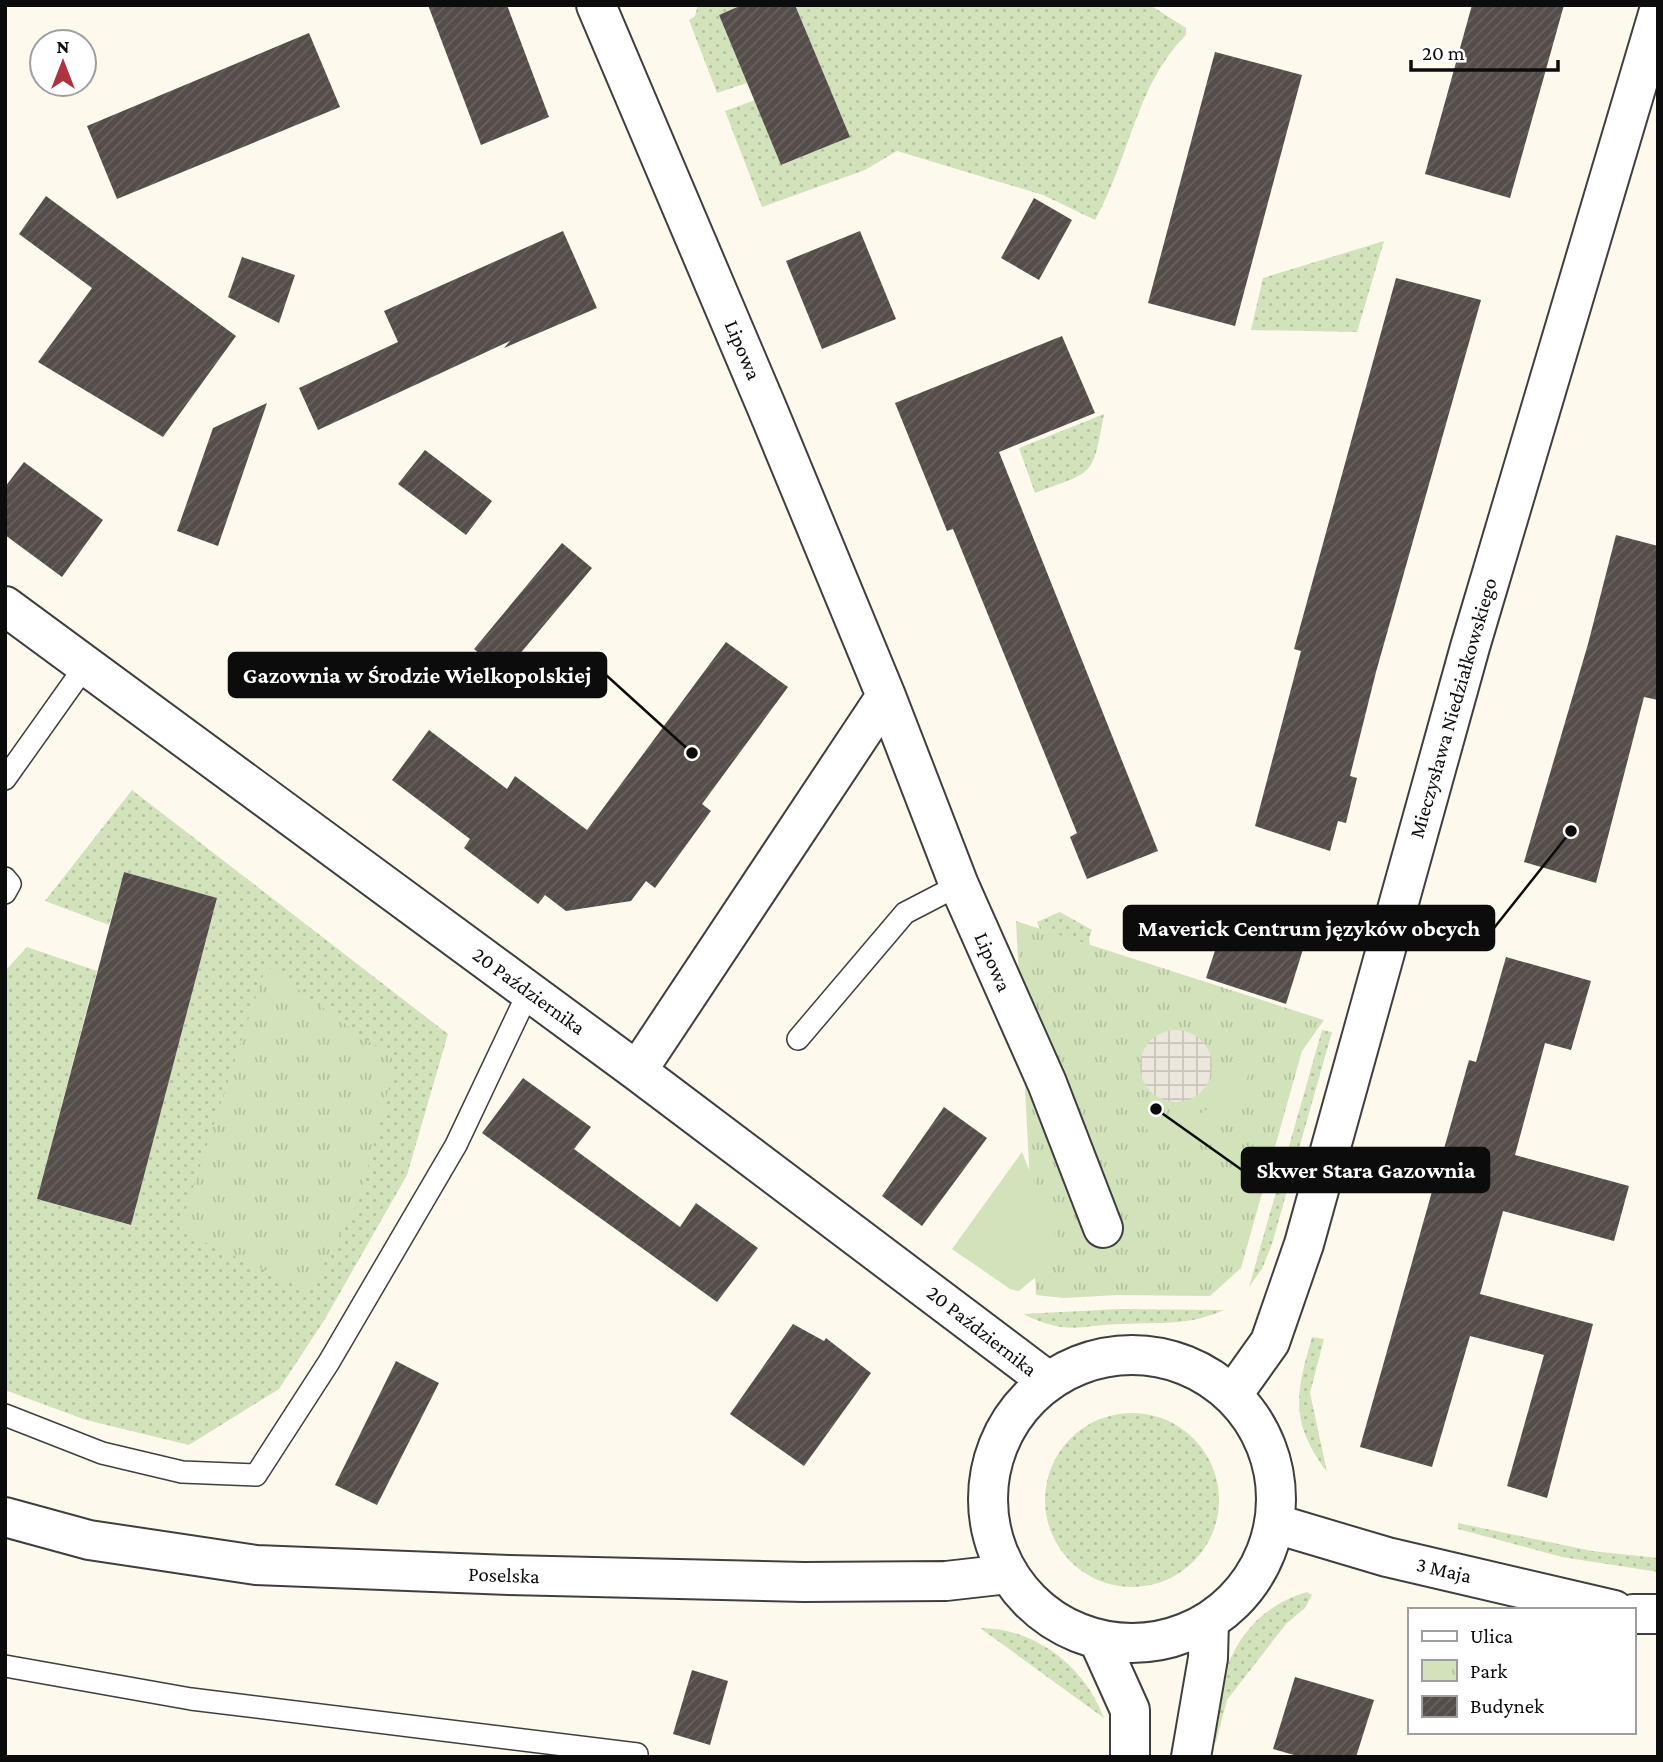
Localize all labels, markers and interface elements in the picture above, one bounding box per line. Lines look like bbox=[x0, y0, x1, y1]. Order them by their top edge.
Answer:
north arrow bbox=[28, 28, 98, 98]
scale bar bbox=[1411, 28, 1558, 72]
text: N bbox=[57, 36, 70, 57]
text: 20 m bbox=[1422, 41, 1465, 65]
street label: Lipowa bbox=[720, 317, 766, 384]
street label: Mieczysława Niedziałkowskiego bbox=[1404, 575, 1502, 841]
callout: Gazownia w Środzie Wielkopolskiej bbox=[229, 653, 606, 697]
text: Gazownia w Środzie Wielkopolskiej bbox=[243, 662, 591, 688]
callout: Maverick Centrum języków obcych bbox=[1124, 906, 1494, 950]
text: Maverick Centrum języków obcych bbox=[1138, 915, 1480, 941]
street label: Lipowa bbox=[969, 929, 1017, 996]
street label: 20 Października bbox=[468, 942, 590, 1040]
callout: Skwer Stara Gazownia bbox=[1242, 1148, 1489, 1192]
text: Skwer Stara Gazownia bbox=[1257, 1157, 1476, 1183]
street label: 20 Października bbox=[922, 1281, 1042, 1382]
street label: 3 Maja bbox=[1414, 1552, 1474, 1588]
street label: Poselska bbox=[468, 1562, 540, 1588]
legend bbox=[1408, 1608, 1635, 1734]
text: Ulica bbox=[1470, 1624, 1513, 1648]
text: Park bbox=[1470, 1659, 1507, 1683]
text: Budynek bbox=[1470, 1694, 1544, 1718]

